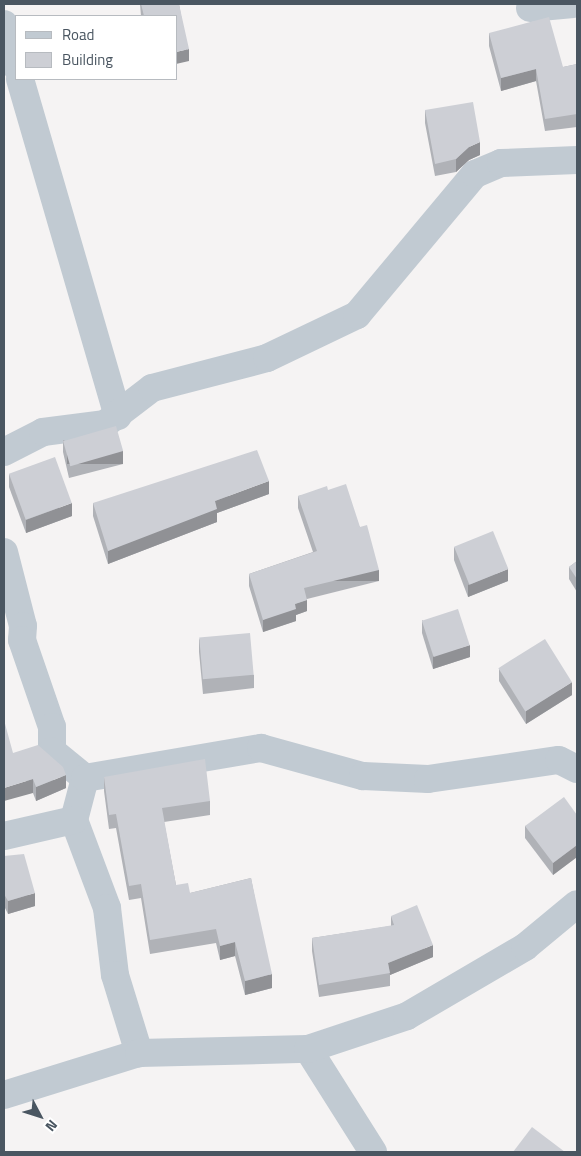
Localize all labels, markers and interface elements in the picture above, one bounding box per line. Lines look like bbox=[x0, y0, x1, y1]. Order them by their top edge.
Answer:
legend bbox=[15, 15, 178, 80]
text: Road bbox=[62, 23, 94, 46]
text: Building bbox=[62, 48, 113, 71]
north arrow bbox=[15, 1091, 65, 1141]
text: N bbox=[41, 1115, 63, 1136]

